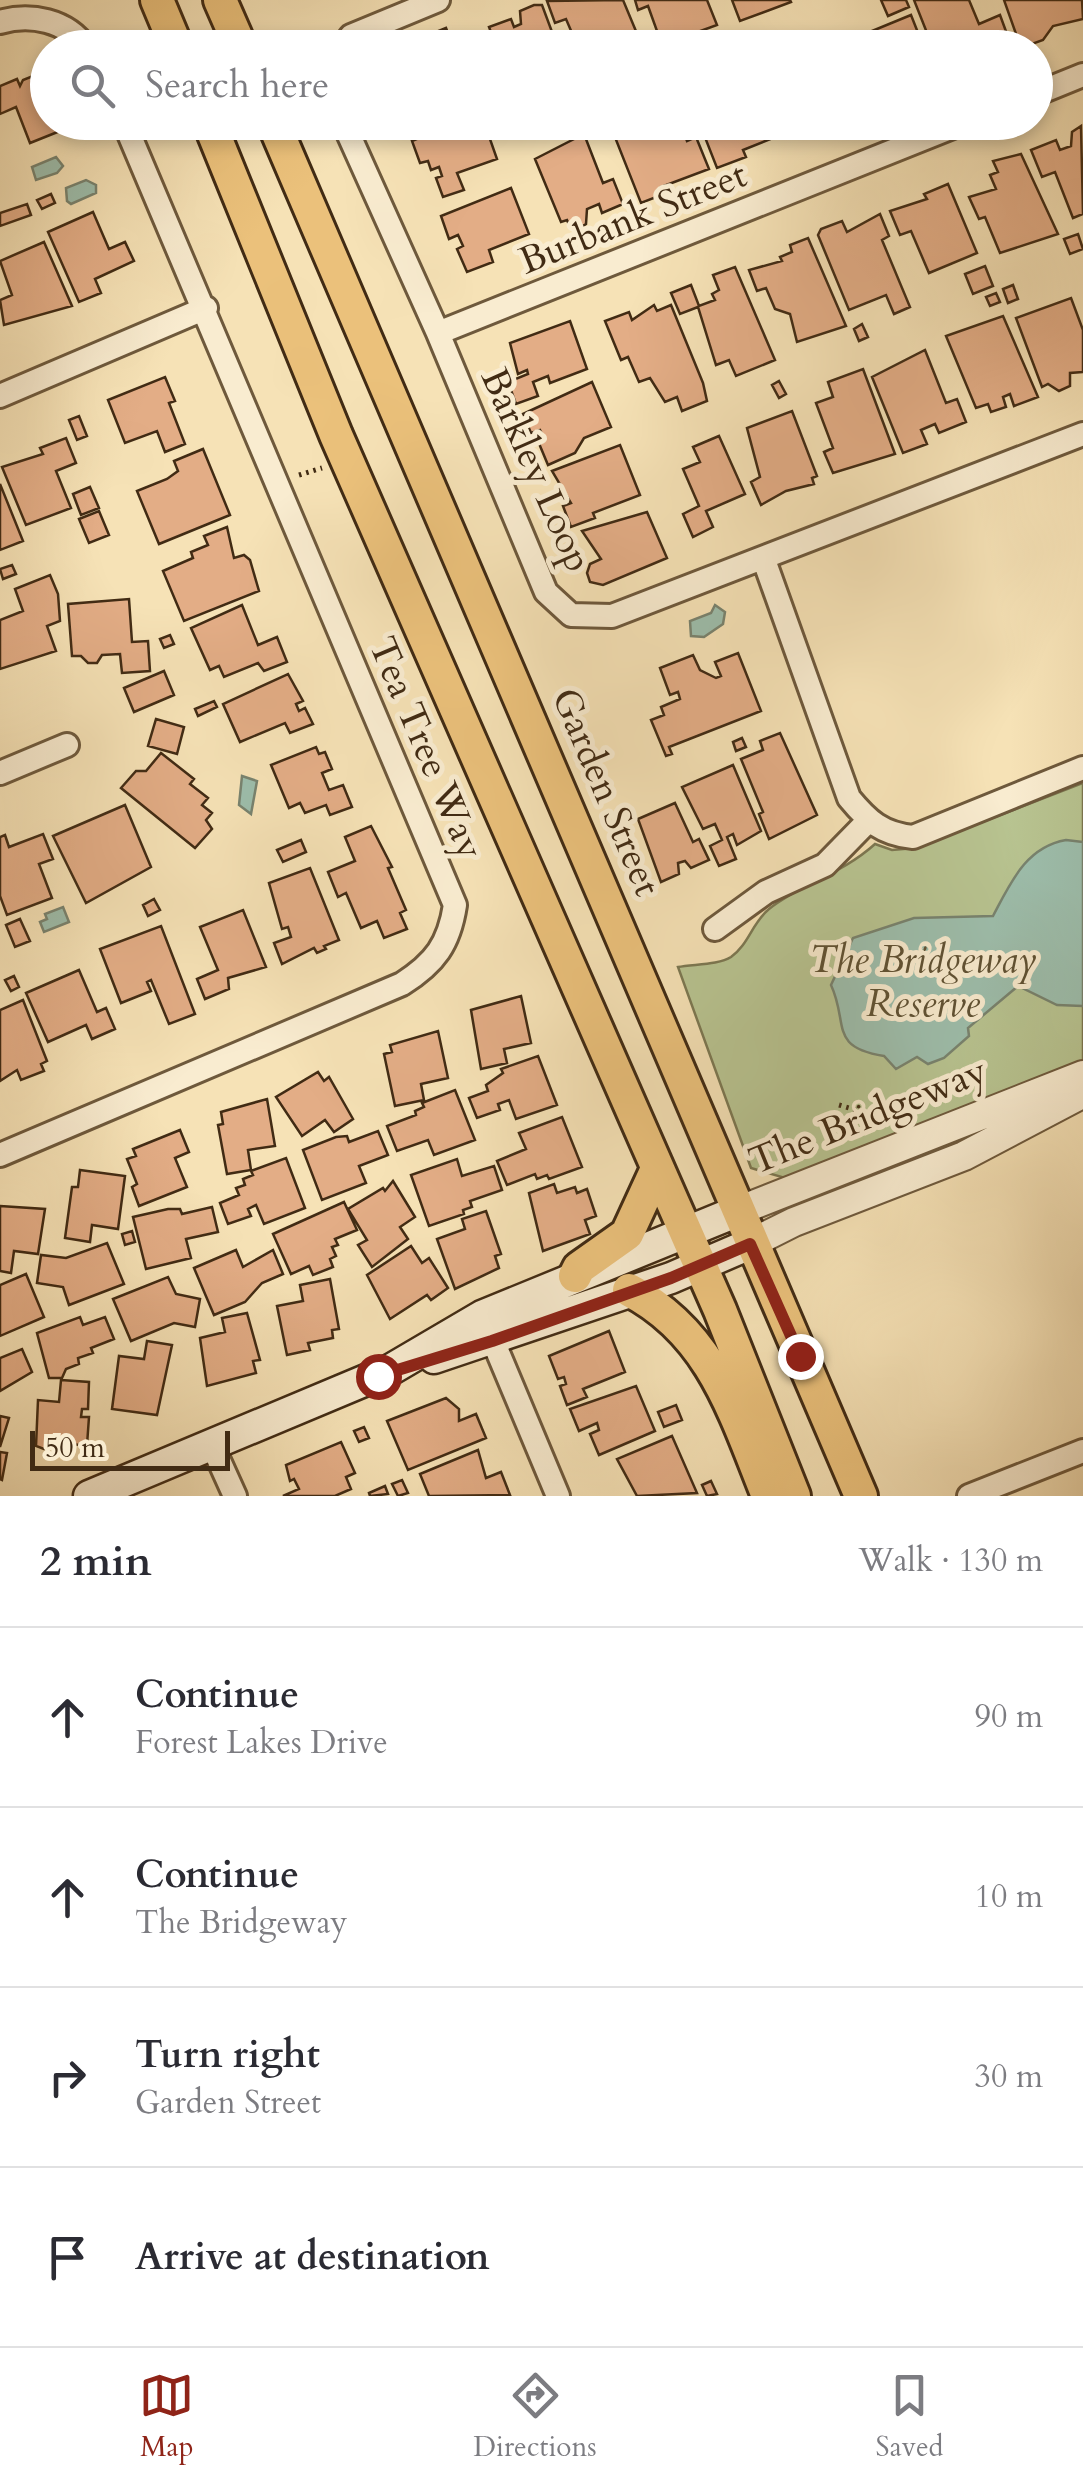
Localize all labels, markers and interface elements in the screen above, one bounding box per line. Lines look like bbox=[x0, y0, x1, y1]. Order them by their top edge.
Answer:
search box bbox=[30, 30, 1053, 140]
icon: search bbox=[65, 58, 120, 113]
text: Search here bbox=[145, 59, 329, 111]
street label: Burbank Street bbox=[512, 149, 754, 287]
street label: Barkley Loop bbox=[468, 360, 604, 580]
street label: Tea Tree Way bbox=[356, 629, 496, 867]
street label: Garden Street bbox=[539, 680, 673, 904]
park label: The Bridgeway Reserve bbox=[809, 934, 1037, 1030]
street label: The Bridgeway bbox=[741, 1045, 995, 1187]
route end bbox=[778, 1334, 824, 1380]
route start bbox=[356, 1354, 402, 1400]
scale bar bbox=[30, 1426, 230, 1470]
text: 50 m bbox=[45, 1429, 105, 1467]
text: 2 min bbox=[40, 1533, 152, 1590]
text: Walk · 130 m bbox=[858, 1539, 1043, 1583]
text: Continue bbox=[135, 1669, 299, 1721]
icon: ahead bbox=[40, 1690, 95, 1745]
text: 90 m bbox=[975, 1695, 1043, 1739]
text: Forest Lakes Drive bbox=[135, 1721, 388, 1765]
text: Continue bbox=[135, 1849, 299, 1901]
icon: ahead bbox=[40, 1870, 95, 1925]
text: 10 m bbox=[975, 1875, 1043, 1919]
text: The Bridgeway bbox=[135, 1901, 347, 1945]
text: Turn right bbox=[135, 2029, 320, 2081]
icon: right bbox=[40, 2050, 95, 2105]
text: 30 m bbox=[975, 2055, 1043, 2099]
text: Garden Street bbox=[135, 2081, 321, 2125]
icon: arrive bbox=[40, 2230, 95, 2285]
text: Arrive at destination bbox=[135, 2231, 490, 2283]
tab: Map bbox=[139, 2368, 194, 2466]
tab: Directions bbox=[473, 2368, 597, 2466]
tab: Saved bbox=[876, 2368, 944, 2466]

